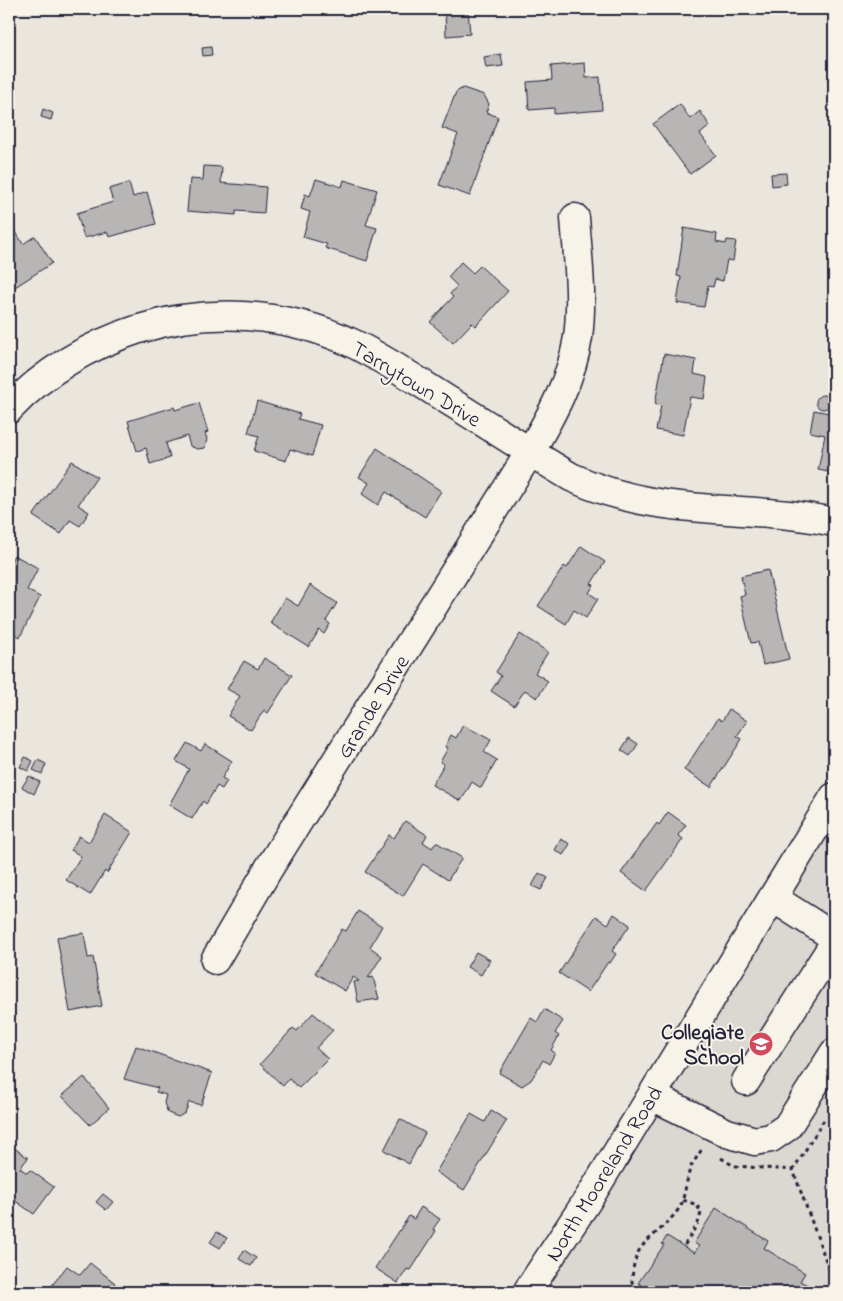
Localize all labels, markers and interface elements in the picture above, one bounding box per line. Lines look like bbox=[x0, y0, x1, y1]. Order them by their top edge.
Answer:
street label: Tarrytown Drive bbox=[344, 334, 486, 438]
street label: Grande Drive bbox=[330, 649, 419, 766]
place label: Collegiate School bbox=[661, 1018, 745, 1075]
school or university icon: Collegiate School bbox=[748, 1031, 774, 1057]
street label: North Mooreland Road bbox=[539, 1081, 673, 1269]

